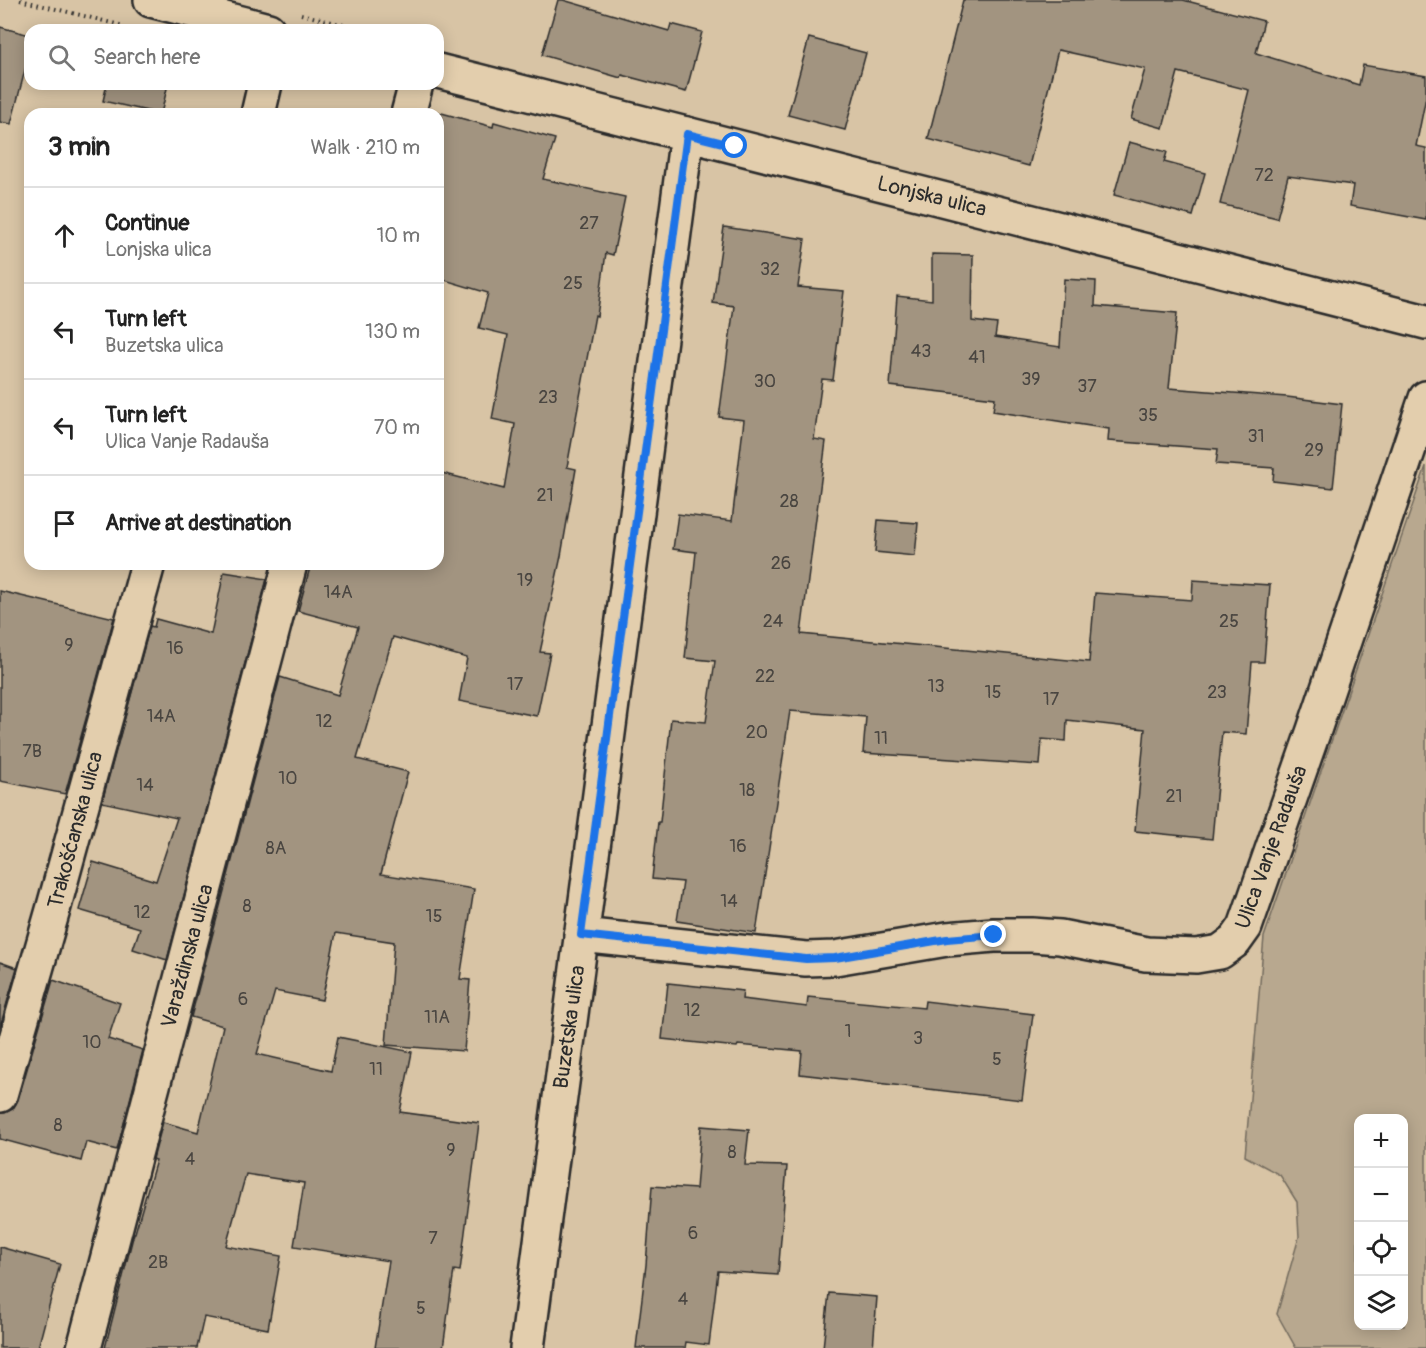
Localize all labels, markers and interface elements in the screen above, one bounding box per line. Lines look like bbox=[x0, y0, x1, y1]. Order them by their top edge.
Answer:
search box bbox=[24, 24, 444, 90]
icon: search bbox=[45, 41, 78, 74]
text: Search here bbox=[93, 43, 200, 71]
text: 3 min bbox=[48, 131, 110, 163]
route start bbox=[721, 132, 747, 158]
text: Walk · 210 m bbox=[311, 135, 420, 160]
house number: 72 bbox=[1254, 164, 1274, 187]
street label: Lonjska ulica bbox=[874, 170, 989, 223]
text: Continue bbox=[105, 209, 189, 237]
house number: 27 bbox=[579, 212, 599, 235]
icon: ahead bbox=[48, 219, 81, 252]
text: 10 m bbox=[376, 223, 420, 248]
text: Lonjska ulica bbox=[105, 237, 212, 262]
house number: 32 bbox=[760, 258, 780, 281]
house number: 25 bbox=[563, 272, 583, 295]
text: Turn left bbox=[105, 305, 187, 333]
icon: left bbox=[48, 315, 81, 348]
text: 130 m bbox=[365, 319, 420, 344]
text: Buzetska ulica bbox=[105, 333, 223, 358]
house number: 43 bbox=[911, 340, 931, 363]
house number: 41 bbox=[968, 346, 986, 369]
house number: 39 bbox=[1021, 368, 1041, 391]
house number: 30 bbox=[754, 370, 776, 393]
house number: 37 bbox=[1077, 375, 1097, 398]
house number: 23 bbox=[538, 386, 558, 409]
text: Turn left bbox=[105, 401, 187, 429]
house number: 35 bbox=[1138, 404, 1158, 427]
icon: left bbox=[48, 411, 81, 444]
text: 70 m bbox=[374, 415, 420, 440]
house number: 31 bbox=[1247, 425, 1265, 448]
text: Ulica Vanje Radauša bbox=[105, 429, 269, 454]
house number: 29 bbox=[1304, 439, 1324, 462]
house number: 21 bbox=[536, 484, 554, 507]
house number: 28 bbox=[779, 490, 799, 513]
icon: arrive bbox=[48, 507, 81, 540]
text: Arrive at destination bbox=[105, 509, 291, 537]
house number: 26 bbox=[771, 552, 791, 575]
house number: 19 bbox=[517, 569, 533, 592]
house number: 14A bbox=[323, 581, 353, 604]
house number: 24 bbox=[763, 610, 784, 633]
house number: 25 bbox=[1219, 610, 1239, 633]
house number: 9 bbox=[64, 634, 74, 657]
house number: 16 bbox=[166, 637, 184, 660]
house number: 22 bbox=[755, 665, 775, 688]
house number: 17 bbox=[507, 673, 524, 696]
house number: 13 bbox=[927, 675, 945, 698]
house number: 15 bbox=[985, 681, 1001, 704]
house number: 23 bbox=[1207, 681, 1227, 704]
house number: 17 bbox=[1043, 688, 1060, 711]
house number: 14A bbox=[146, 705, 176, 728]
house number: 12 bbox=[315, 710, 333, 733]
house number: 20 bbox=[746, 721, 768, 744]
house number: 11 bbox=[874, 727, 888, 750]
house number: 7B bbox=[22, 740, 42, 763]
street label: Trakošćanska ulica bbox=[42, 749, 109, 912]
street label: Ulica Vanje Radauša bbox=[1229, 762, 1314, 933]
house number: 10 bbox=[278, 767, 298, 790]
house number: 14 bbox=[136, 774, 154, 797]
house number: 18 bbox=[739, 779, 755, 802]
house number: 21 bbox=[1165, 785, 1183, 808]
house number: 16 bbox=[729, 835, 747, 858]
house number: 8A bbox=[266, 837, 287, 860]
street label: Varaždinska ulica bbox=[155, 881, 220, 1031]
house number: 14 bbox=[720, 890, 738, 913]
house number: 8 bbox=[242, 895, 252, 918]
house number: 12 bbox=[133, 901, 151, 924]
house number: 15 bbox=[426, 905, 442, 928]
route end bbox=[980, 921, 1006, 947]
street label: Buzetska ulica bbox=[547, 964, 592, 1091]
house number: 6 bbox=[238, 988, 248, 1011]
house number: 12 bbox=[683, 999, 701, 1022]
house number: 11A bbox=[424, 1006, 450, 1029]
house number: 1 bbox=[844, 1020, 852, 1043]
house number: 3 bbox=[913, 1027, 923, 1050]
house number: 10 bbox=[82, 1031, 102, 1054]
house number: 5 bbox=[992, 1048, 1002, 1071]
house number: 11 bbox=[369, 1058, 383, 1081]
house number: 8 bbox=[53, 1114, 63, 1137]
map controls bbox=[1354, 1114, 1408, 1330]
button: + bbox=[1354, 1114, 1408, 1168]
house number: 9 bbox=[446, 1139, 456, 1162]
house number: 8 bbox=[727, 1141, 737, 1164]
house number: 4 bbox=[185, 1148, 196, 1171]
button: − bbox=[1354, 1168, 1408, 1222]
house number: 6 bbox=[688, 1222, 698, 1245]
button: locate bbox=[1354, 1222, 1408, 1276]
house number: 7 bbox=[428, 1227, 438, 1250]
house number: 2B bbox=[148, 1251, 168, 1274]
button: layers bbox=[1354, 1276, 1408, 1330]
house number: 4 bbox=[678, 1288, 689, 1311]
house number: 5 bbox=[416, 1297, 426, 1320]

